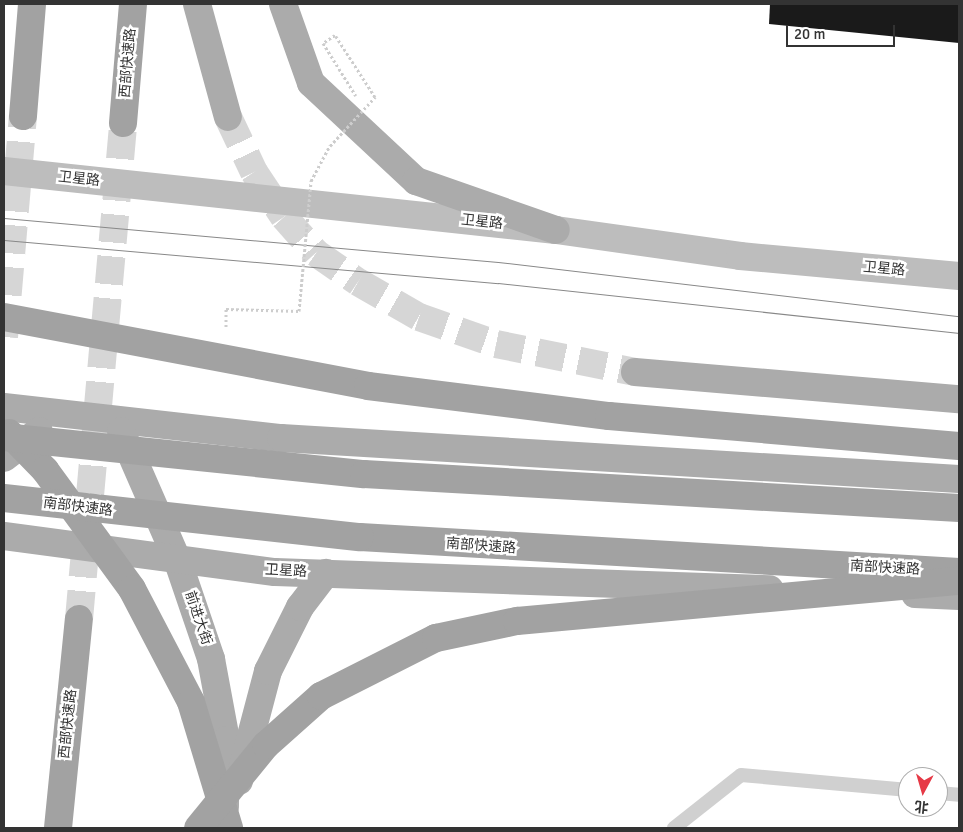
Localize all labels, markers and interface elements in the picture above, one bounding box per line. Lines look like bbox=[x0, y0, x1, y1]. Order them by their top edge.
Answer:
scale bar bbox=[788, 15, 897, 47]
text: 20 m bbox=[794, 25, 825, 43]
street label: 西部快速路 bbox=[117, 27, 139, 99]
street label: 卫星路 bbox=[57, 168, 101, 190]
street label: 卫星路 bbox=[460, 211, 504, 233]
street label: 卫星路 bbox=[862, 259, 906, 279]
street label: 南部快速路 bbox=[42, 494, 114, 520]
street label: 南部快速路 bbox=[445, 535, 517, 557]
street label: 南部快速路 bbox=[850, 558, 920, 578]
street label: 卫星路 bbox=[265, 562, 307, 580]
street label: 前进大街 bbox=[181, 589, 215, 647]
street label: 西部快速路 bbox=[56, 688, 80, 760]
north arrow bbox=[898, 767, 948, 817]
text: 北 bbox=[914, 797, 929, 816]

